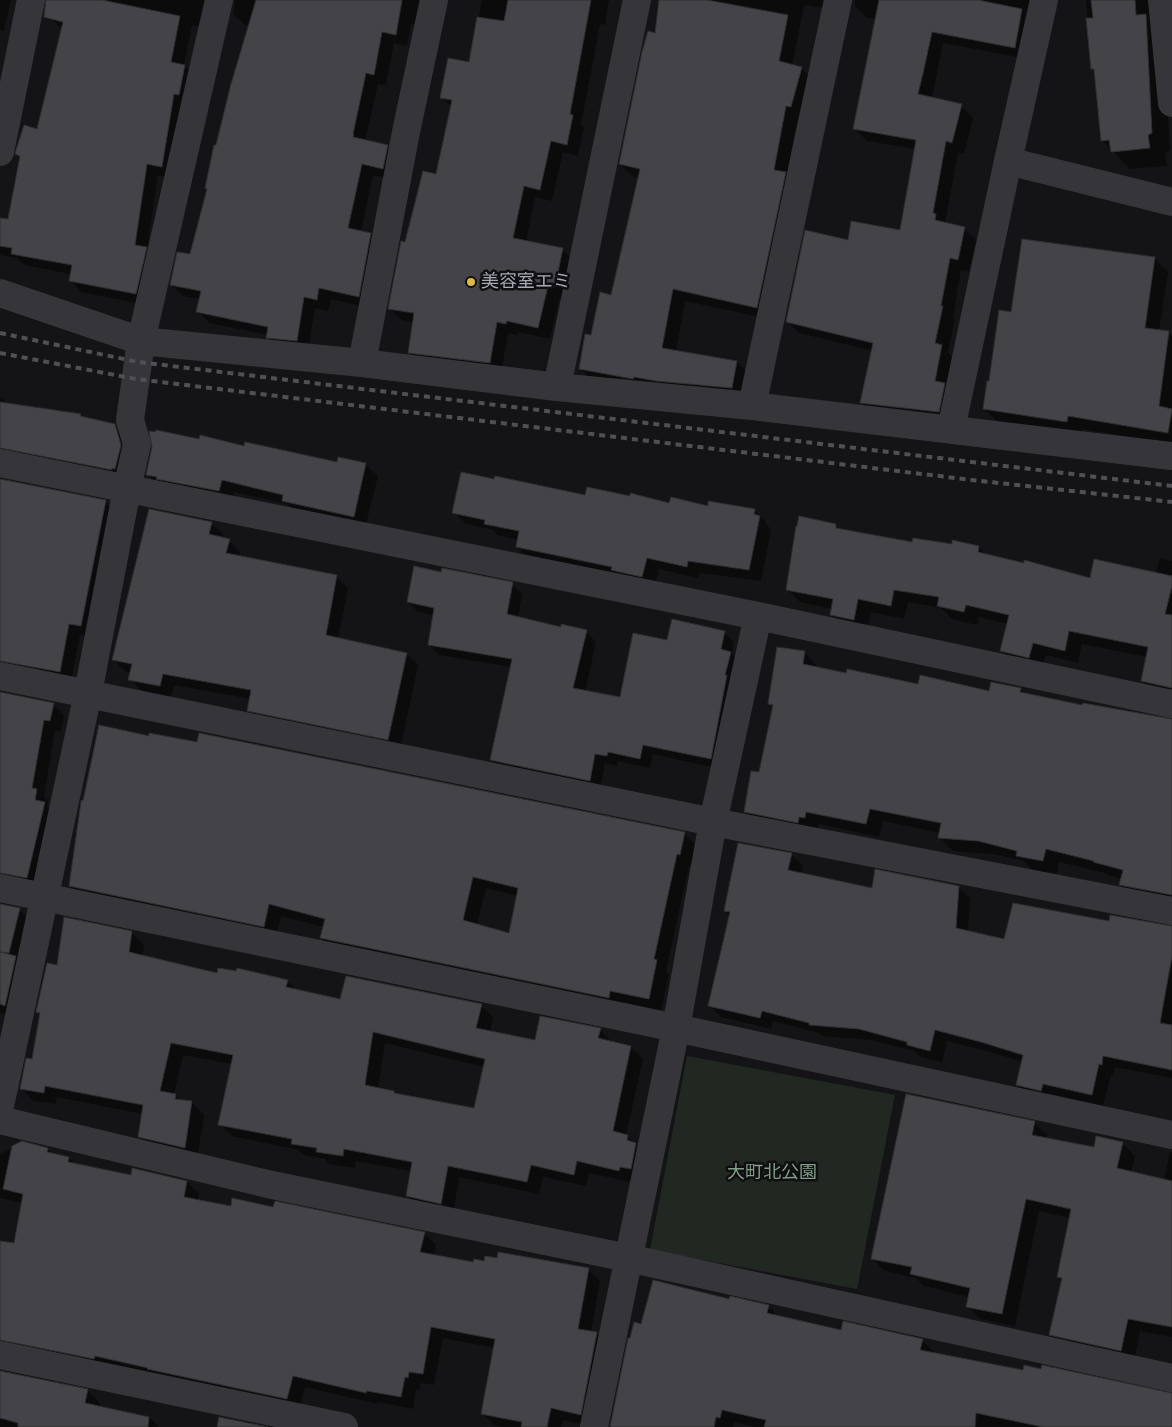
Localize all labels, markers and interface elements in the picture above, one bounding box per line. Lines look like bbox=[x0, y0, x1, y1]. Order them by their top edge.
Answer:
place label: 美容室エミ bbox=[481, 271, 571, 293]
marker: 美容室エミ bbox=[465, 276, 477, 288]
park label: 大町北公園 bbox=[727, 1162, 817, 1184]

